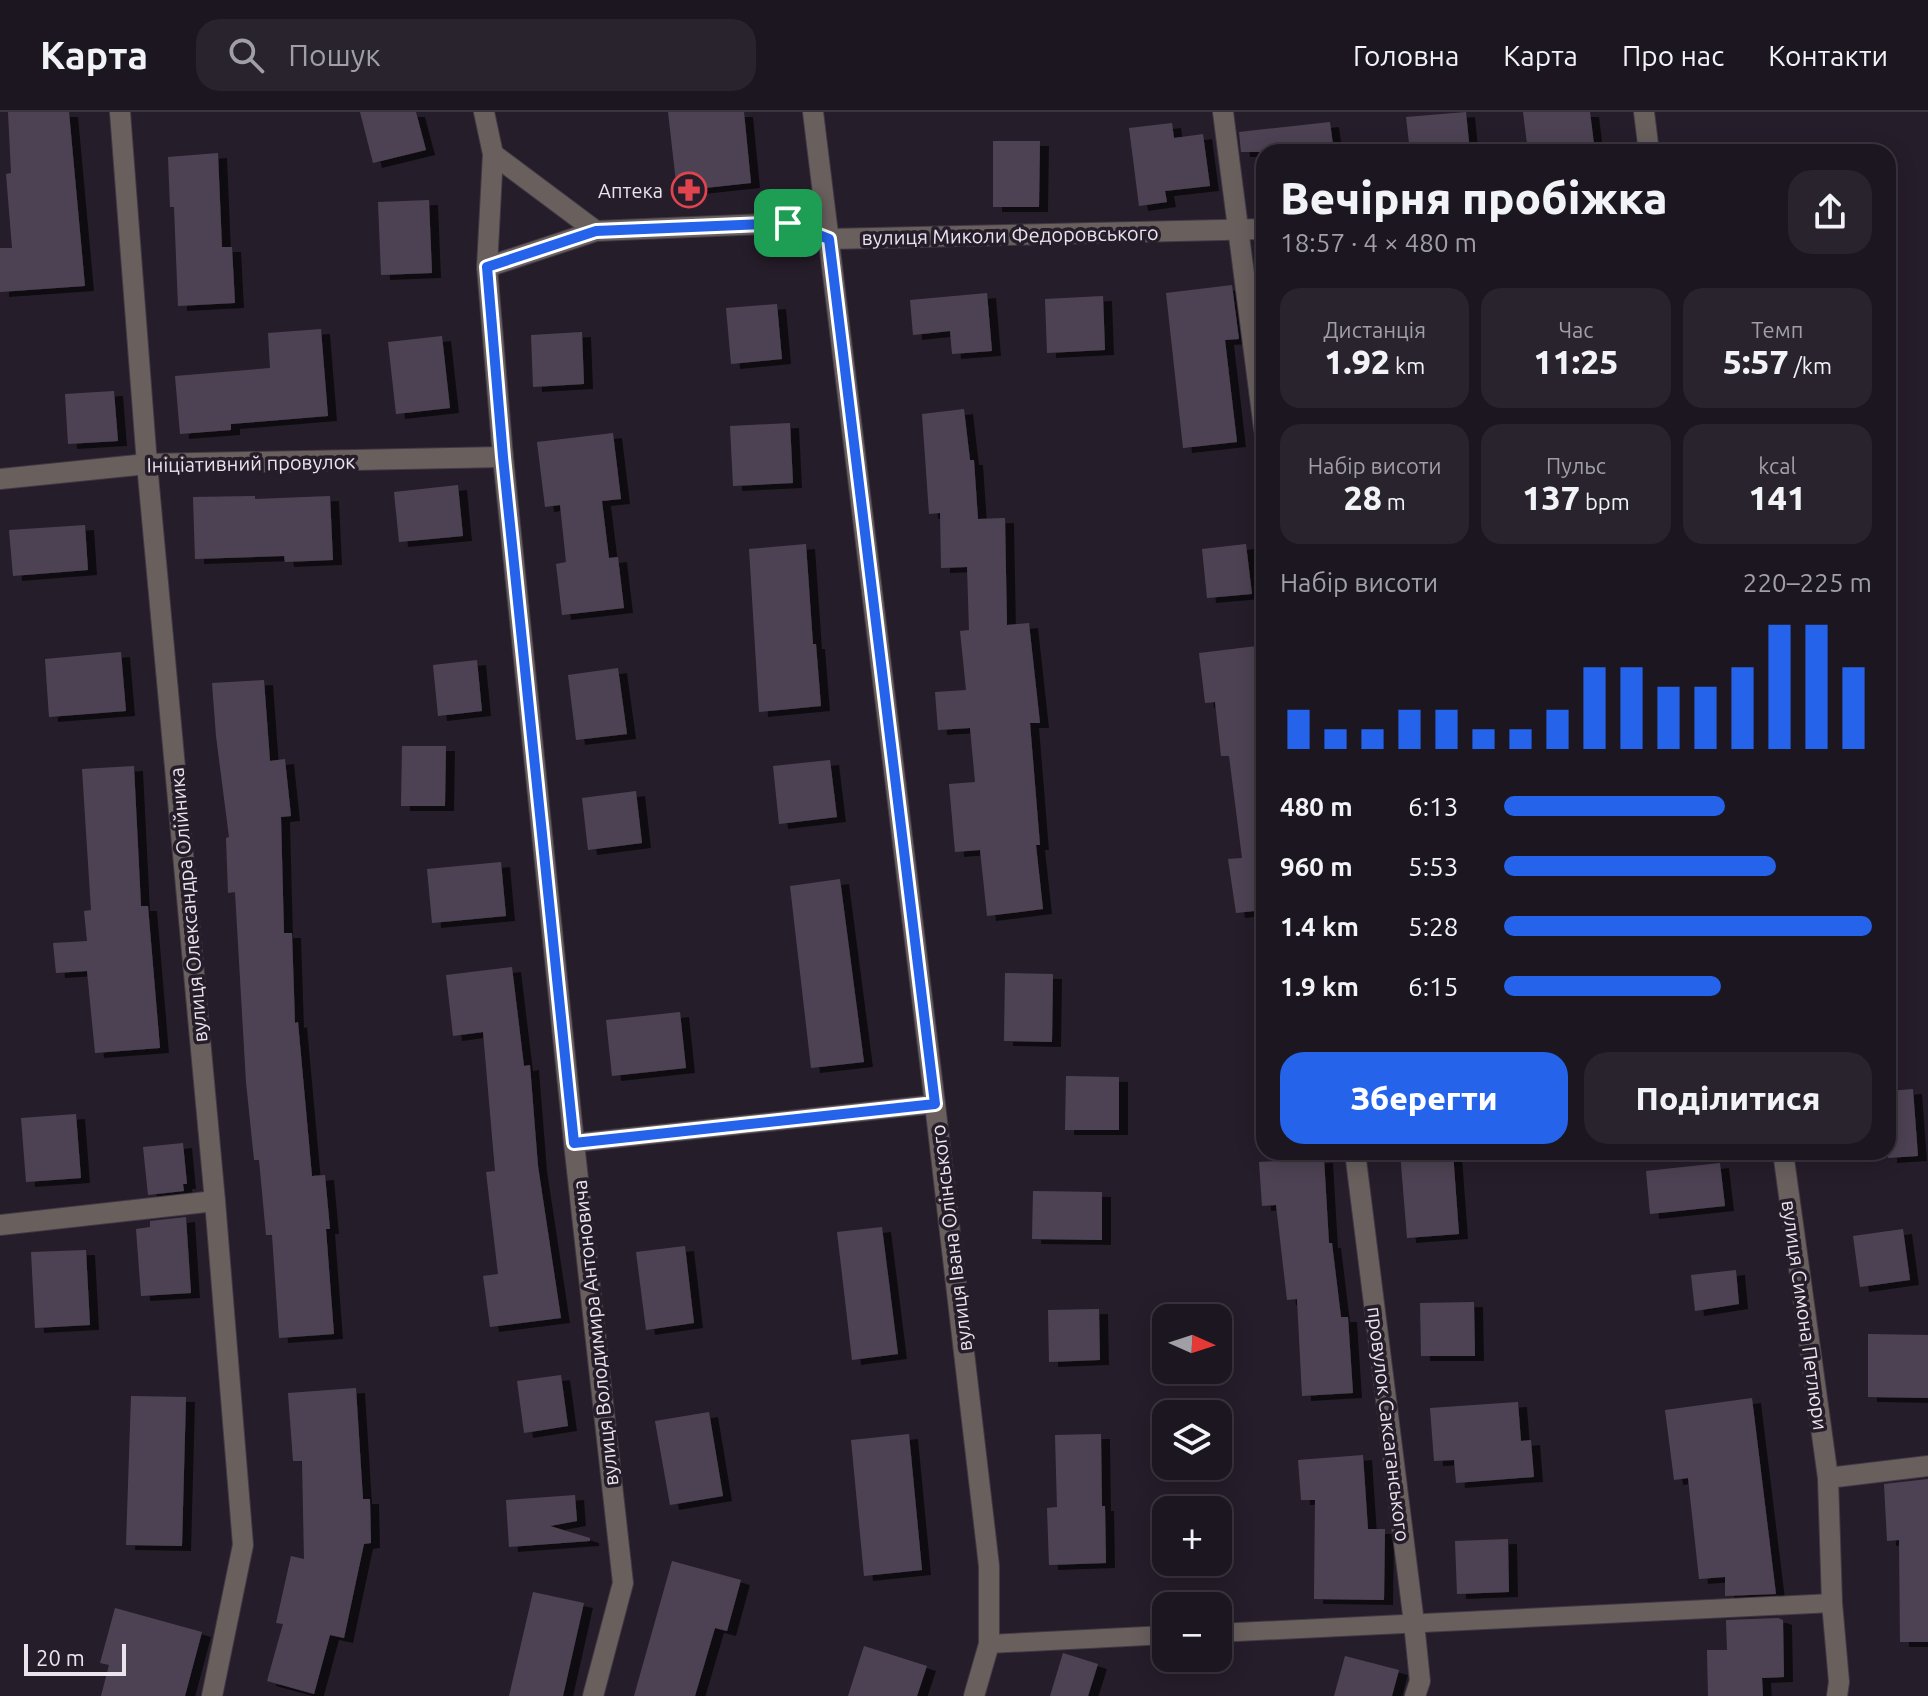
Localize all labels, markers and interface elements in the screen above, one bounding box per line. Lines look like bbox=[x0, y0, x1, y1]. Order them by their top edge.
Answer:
search box bbox=[196, 19, 756, 91]
icon: search bbox=[224, 33, 268, 77]
text: Карта bbox=[40, 34, 148, 76]
text: Пошук bbox=[288, 38, 381, 72]
text: Головна bbox=[1353, 40, 1459, 71]
text: Карта bbox=[1503, 40, 1578, 71]
text: Про нас bbox=[1622, 40, 1724, 71]
text: Контакти bbox=[1768, 40, 1888, 71]
button: share bbox=[1788, 170, 1872, 254]
pharmacy icon: Аптека bbox=[670, 171, 708, 209]
text: Вечірня пробіжка bbox=[1280, 173, 1667, 222]
place label: Аптека bbox=[598, 179, 663, 202]
pin bbox=[754, 189, 822, 257]
icon: arrive bbox=[766, 201, 810, 245]
street label: вулиця Миколи Федоровського bbox=[861, 221, 1159, 249]
text: 18:57 · 4 × 480 m bbox=[1280, 228, 1477, 257]
text: Дистанція bbox=[1323, 317, 1426, 342]
text: Час bbox=[1558, 317, 1594, 342]
text: Темп bbox=[1751, 317, 1803, 342]
text: 1.92 bbox=[1324, 342, 1390, 380]
text: 11:25 bbox=[1533, 342, 1619, 380]
text: 5:57 bbox=[1723, 342, 1789, 380]
text: km bbox=[1390, 353, 1425, 378]
text: /km bbox=[1789, 353, 1832, 378]
street label: Ініціативний провулок bbox=[146, 450, 356, 476]
text: Набір висоти bbox=[1308, 453, 1442, 478]
text: Пульс bbox=[1546, 453, 1606, 478]
text: kcal bbox=[1758, 453, 1796, 478]
text: 28 bbox=[1343, 478, 1382, 516]
text: 137 bbox=[1522, 478, 1580, 516]
text: 141 bbox=[1749, 478, 1806, 516]
text: m bbox=[1382, 489, 1406, 514]
text: bpm bbox=[1580, 489, 1630, 514]
text: Набір висоти bbox=[1280, 568, 1438, 597]
text: 220–225 m bbox=[1743, 568, 1872, 597]
street label: вулиця Олександра Олійника bbox=[165, 766, 211, 1044]
text: 480 m bbox=[1280, 792, 1353, 821]
text: 6:13 bbox=[1408, 792, 1458, 821]
text: 960 m bbox=[1280, 852, 1353, 881]
text: 5:53 bbox=[1408, 852, 1458, 881]
text: 1.4 km bbox=[1280, 912, 1359, 941]
text: 5:28 bbox=[1408, 912, 1458, 941]
text: 1.9 km bbox=[1280, 972, 1359, 1001]
text: 6:15 bbox=[1408, 972, 1458, 1001]
button: Зберегти bbox=[1280, 1052, 1568, 1144]
button: Поділитися bbox=[1584, 1052, 1872, 1144]
street label: вулиця Івана Олінського bbox=[926, 1123, 976, 1353]
street label: вулиця Володимира Антоновича bbox=[567, 1179, 623, 1487]
street label: вулиця Симона Петлюри bbox=[1777, 1199, 1833, 1431]
north arrow bbox=[1152, 1304, 1232, 1384]
map controls bbox=[1152, 1304, 1232, 1672]
street label: провулок Саксаганського bbox=[1363, 1305, 1415, 1543]
button: layers bbox=[1152, 1400, 1232, 1480]
button: + bbox=[1152, 1496, 1232, 1576]
button: − bbox=[1152, 1592, 1232, 1672]
scale bar bbox=[24, 1640, 126, 1676]
text: 20 m bbox=[36, 1645, 85, 1670]

